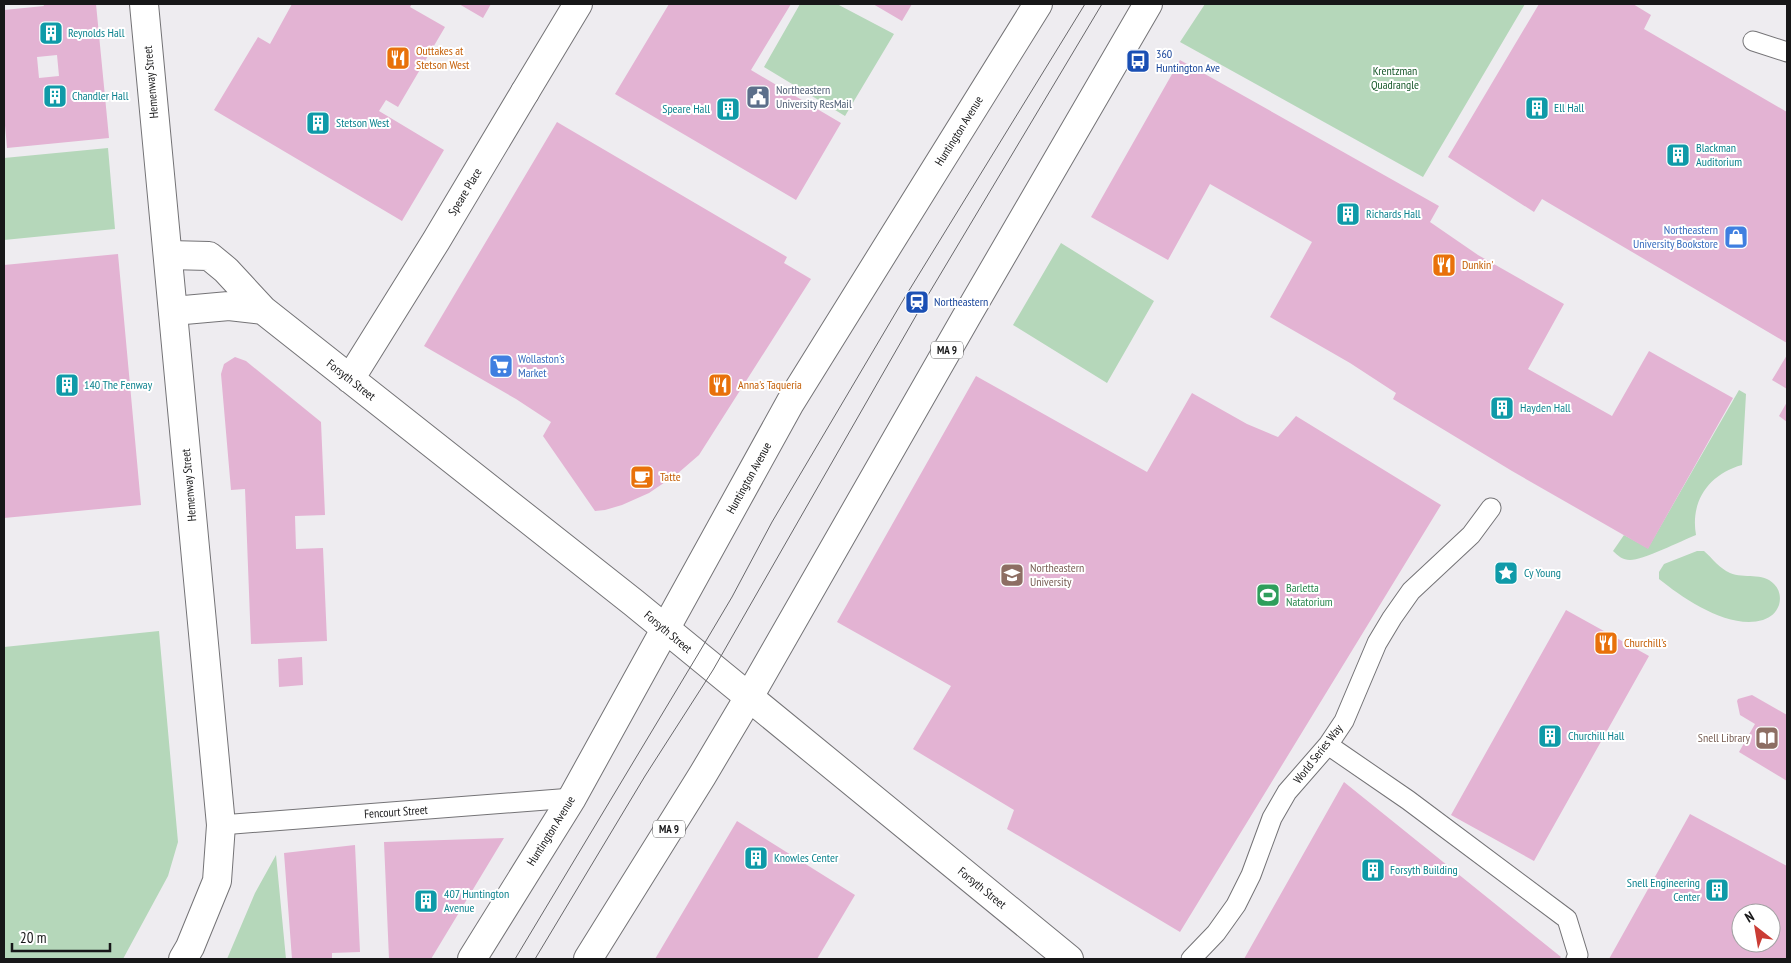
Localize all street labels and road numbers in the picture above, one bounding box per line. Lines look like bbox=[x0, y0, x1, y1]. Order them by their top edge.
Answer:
street label: Hemenway Street bbox=[140, 44, 161, 119]
street label: Huntington Avenue bbox=[931, 93, 986, 168]
street label: Speare Place bbox=[445, 165, 485, 218]
road number: MA 9 bbox=[931, 342, 963, 358]
street label: Forsyth Street bbox=[324, 356, 379, 404]
street label: Huntington Avenue bbox=[723, 439, 774, 516]
street label: Hemenway Street bbox=[178, 447, 199, 522]
street label: Forsyth Street bbox=[641, 607, 696, 656]
street label: World Series Way bbox=[1290, 721, 1346, 786]
street label: Huntington Avenue bbox=[523, 793, 578, 868]
street label: Fencourt Street bbox=[364, 802, 429, 821]
road number: MA 9 bbox=[653, 821, 685, 838]
street label: Forsyth Street bbox=[955, 864, 1010, 912]

